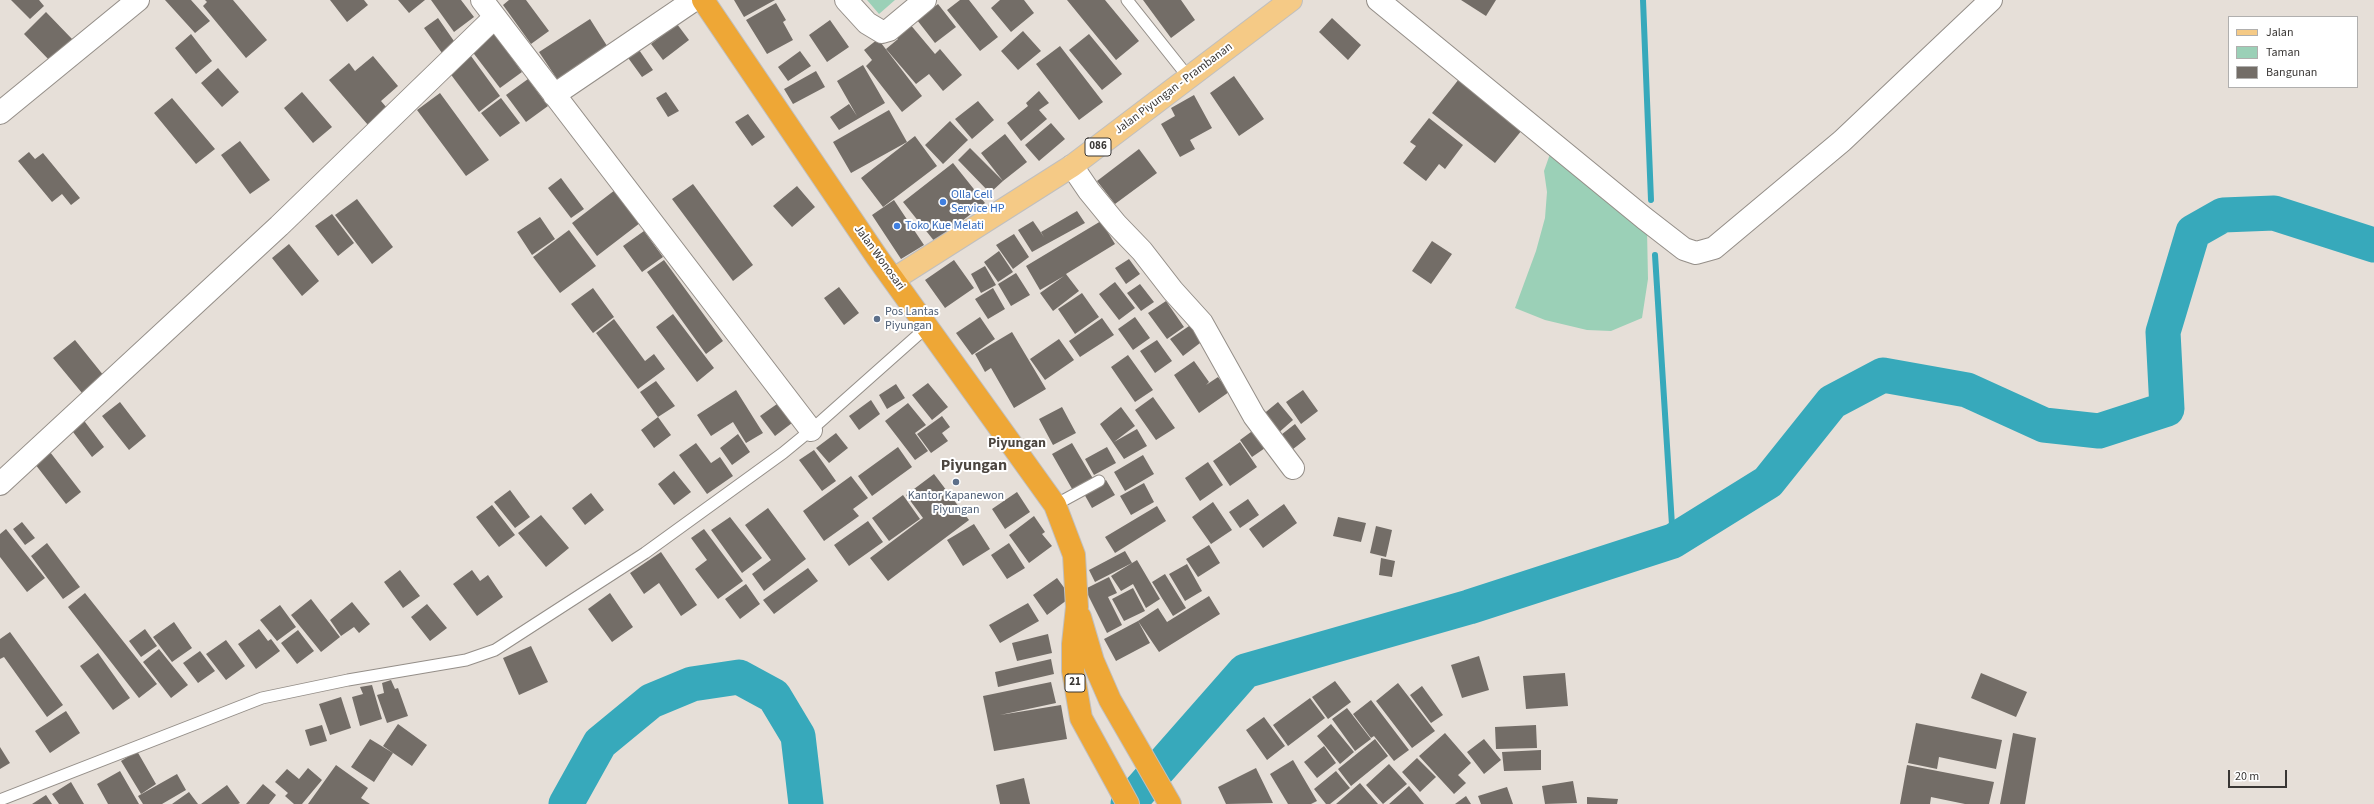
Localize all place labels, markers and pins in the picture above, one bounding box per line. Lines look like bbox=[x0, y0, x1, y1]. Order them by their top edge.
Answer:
place label: Olla Cell Service HP bbox=[951, 188, 1005, 216]
marker: Olla Cell Service HP bbox=[938, 197, 948, 207]
place label: Toko Kue Melati bbox=[905, 219, 984, 233]
marker: Toko Kue Melati bbox=[892, 221, 902, 231]
place label: Pos Lantas Piyungan bbox=[885, 305, 939, 333]
marker: Pos Lantas Piyungan bbox=[872, 314, 882, 324]
marker: Kantor Kapanewon Piyungan bbox=[951, 477, 961, 487]
place label: Kantor Kapanewon Piyungan bbox=[908, 489, 1004, 517]

